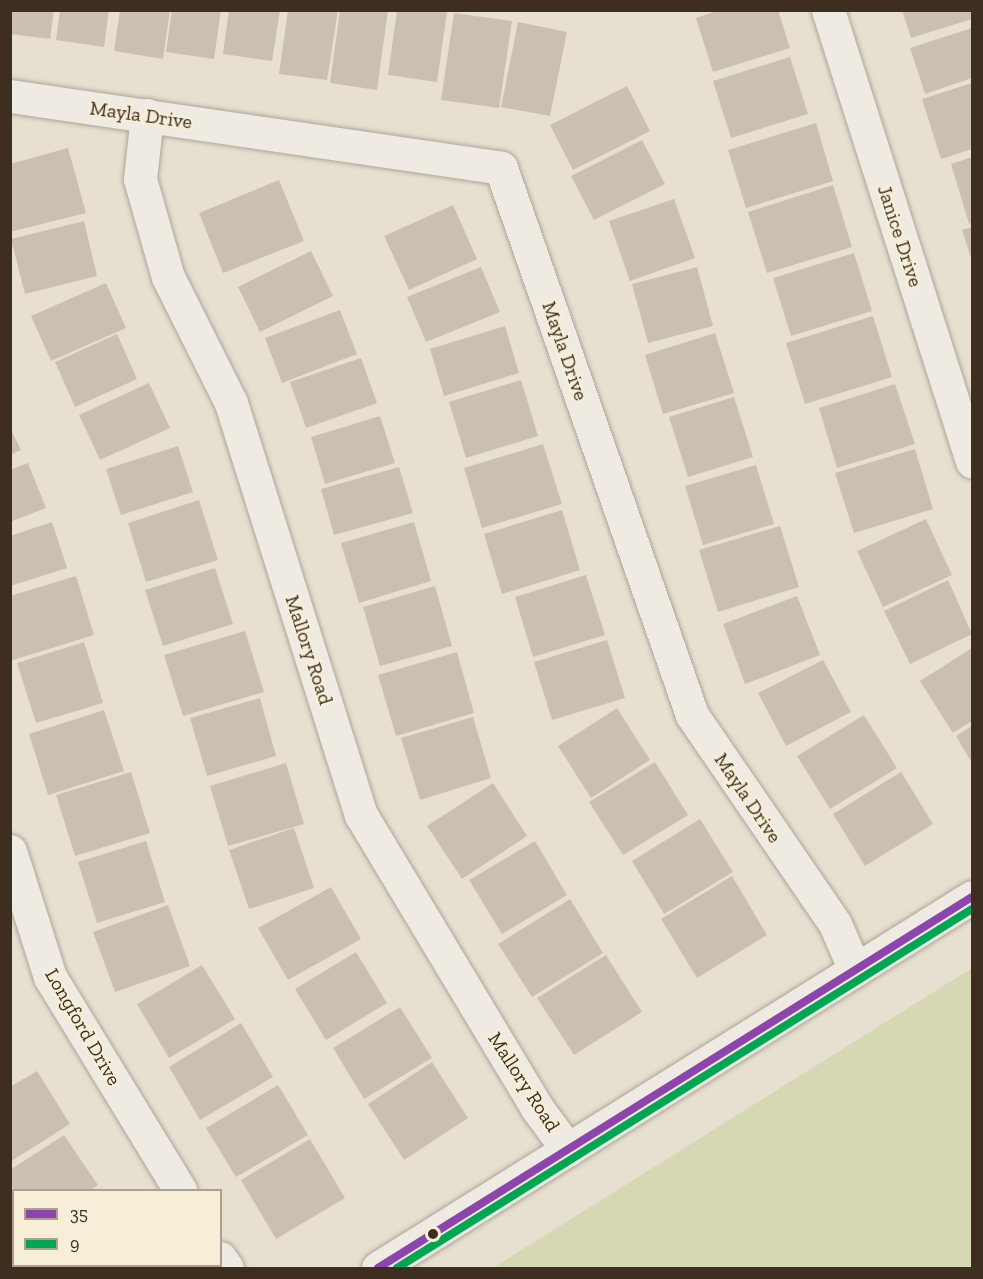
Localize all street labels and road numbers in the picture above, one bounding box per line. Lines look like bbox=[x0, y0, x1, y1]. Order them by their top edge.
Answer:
street label: Mayla Drive bbox=[88, 96, 194, 134]
street label: Janice Drive bbox=[872, 182, 928, 290]
street label: Mayla Drive bbox=[537, 298, 593, 404]
street label: Mallory Road bbox=[280, 592, 338, 708]
street label: Mayla Drive bbox=[709, 748, 787, 848]
street label: Longford Drive bbox=[40, 964, 126, 1090]
street label: Mallory Road bbox=[483, 1028, 565, 1136]

